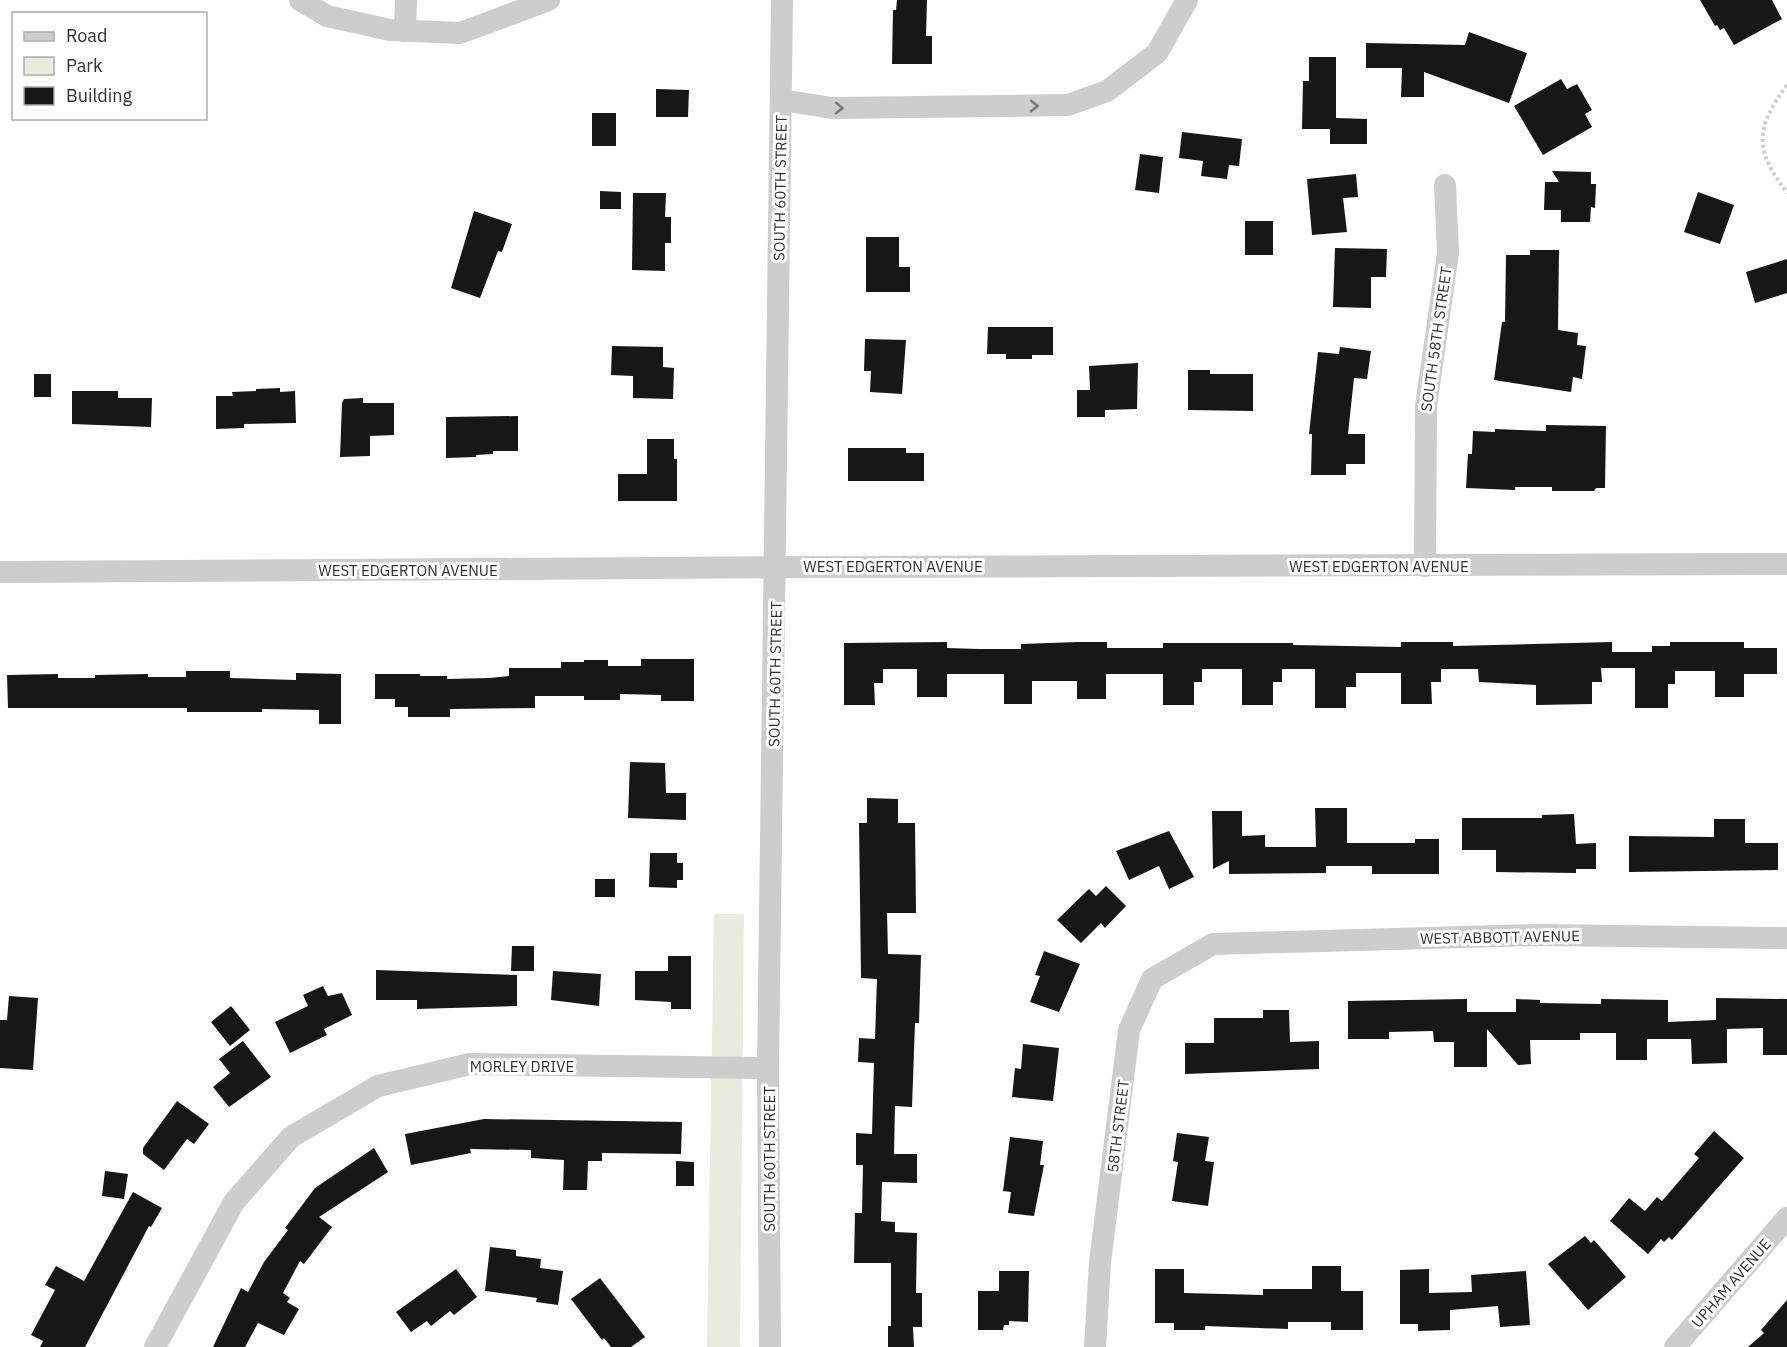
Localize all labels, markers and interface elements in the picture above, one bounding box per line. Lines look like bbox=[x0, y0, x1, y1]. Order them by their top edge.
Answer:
legend bbox=[12, 12, 207, 120]
text: Road bbox=[66, 24, 107, 47]
text: Park bbox=[66, 54, 103, 77]
text: Building bbox=[66, 84, 133, 107]
one-way arrow bbox=[1030, 100, 1039, 112]
one-way arrow bbox=[835, 101, 844, 114]
street label: SOUTH 60TH STREET bbox=[769, 115, 791, 261]
street label: SOUTH 58TH STREET bbox=[1416, 265, 1456, 412]
street label: WEST EDGERTON AVENUE bbox=[803, 557, 983, 576]
street label: WEST EDGERTON AVENUE bbox=[1289, 557, 1469, 576]
street label: WEST EDGERTON AVENUE bbox=[318, 561, 498, 580]
street label: SOUTH 60TH STREET bbox=[764, 601, 786, 747]
street label: WEST ABBOTT AVENUE bbox=[1420, 926, 1580, 948]
street label: MORLEY DRIVE bbox=[470, 1057, 574, 1076]
street label: 58TH STREET bbox=[1103, 1078, 1133, 1174]
street label: SOUTH 60TH STREET bbox=[760, 1086, 779, 1232]
street label: UPHAM AVENUE bbox=[1687, 1235, 1775, 1331]

